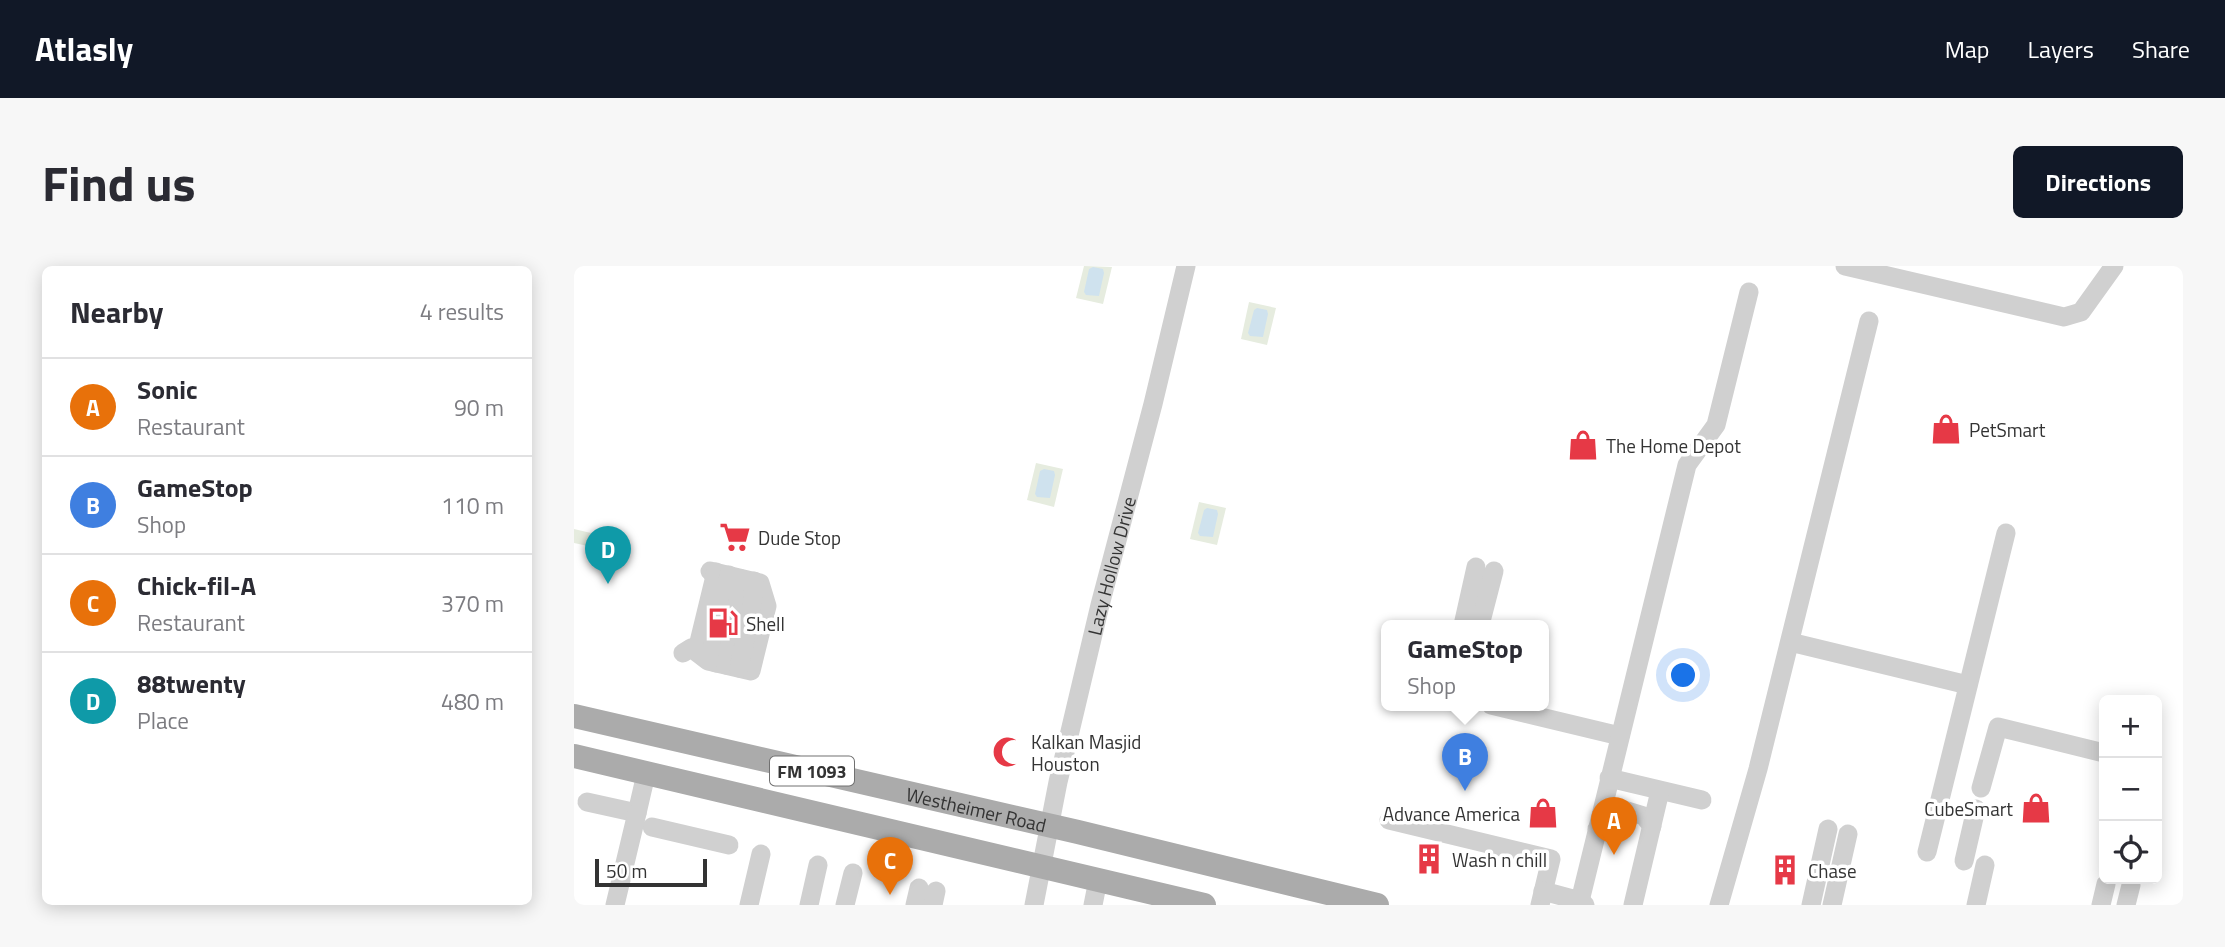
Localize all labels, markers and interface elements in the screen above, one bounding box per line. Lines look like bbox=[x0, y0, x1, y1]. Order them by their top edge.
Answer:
text: Atlasly bbox=[35, 24, 133, 74]
text: Map bbox=[1945, 31, 1990, 67]
text: Layers bbox=[2028, 31, 2094, 67]
text: Share bbox=[2132, 31, 2190, 67]
text: Find us bbox=[42, 145, 196, 220]
button: Directions bbox=[2013, 146, 2183, 218]
text: Nearby bbox=[70, 289, 163, 335]
text: 4 results bbox=[420, 294, 504, 329]
text: Sonic bbox=[137, 370, 198, 409]
text: A bbox=[86, 390, 100, 425]
text: 90 m bbox=[454, 390, 504, 425]
text: Restaurant bbox=[137, 409, 245, 444]
shop icon: PetSmart bbox=[1929, 412, 1963, 446]
place label: PetSmart bbox=[1969, 415, 2046, 444]
shop icon: The Home Depot bbox=[1566, 428, 1600, 462]
place label: The Home Depot bbox=[1606, 431, 1741, 460]
text: GameStop bbox=[137, 468, 253, 507]
text: B bbox=[86, 488, 100, 523]
text: 110 m bbox=[441, 488, 504, 523]
street label: Lazy Hollow Drive bbox=[1079, 493, 1143, 638]
text: Shop bbox=[137, 507, 186, 542]
supermarket icon: Dude Stop bbox=[718, 520, 752, 554]
place label: Dude Stop bbox=[758, 523, 841, 552]
pin: D bbox=[585, 526, 631, 584]
text: Chick-fil-A bbox=[137, 566, 256, 605]
text: C bbox=[87, 586, 99, 621]
text: 370 m bbox=[441, 586, 504, 621]
text: Restaurant bbox=[137, 605, 245, 640]
fuel station icon: Shell bbox=[706, 606, 740, 640]
place label: Shell bbox=[746, 609, 785, 638]
popup bbox=[1381, 620, 1549, 711]
text: GameStop bbox=[1407, 629, 1523, 668]
your location bbox=[1666, 658, 1700, 692]
text: 88twenty bbox=[137, 664, 246, 703]
text: Shop bbox=[1407, 668, 1456, 703]
text: D bbox=[86, 684, 100, 719]
text: 480 m bbox=[441, 684, 504, 719]
map controls bbox=[2099, 695, 2162, 884]
button: + bbox=[2099, 695, 2162, 758]
text: Place bbox=[137, 703, 189, 738]
place label: Kalkan Masjid Houston bbox=[1031, 727, 1141, 778]
pin: B bbox=[1442, 733, 1488, 791]
mosque icon: Kalkan Masjid Houston bbox=[991, 735, 1025, 769]
road number: FM 1093 bbox=[770, 756, 854, 786]
button: − bbox=[2099, 758, 2162, 821]
street label: Westheimer Road bbox=[904, 778, 1049, 839]
shop icon: CubeSmart bbox=[2019, 791, 2053, 825]
place label: CubeSmart bbox=[1924, 794, 2013, 823]
shop icon: Advance America bbox=[1526, 796, 1560, 830]
pin: A bbox=[1591, 797, 1637, 855]
place label: Advance America bbox=[1383, 799, 1520, 828]
button: locate bbox=[2099, 821, 2162, 884]
pin: C bbox=[867, 837, 913, 895]
building icon: Wash n chill bbox=[1412, 842, 1446, 876]
place label: Wash n chill bbox=[1452, 845, 1547, 874]
building icon: Chase bbox=[1768, 853, 1802, 887]
scale bar bbox=[595, 856, 707, 888]
text: 50 m bbox=[606, 856, 647, 885]
place label: Chase bbox=[1808, 856, 1857, 885]

